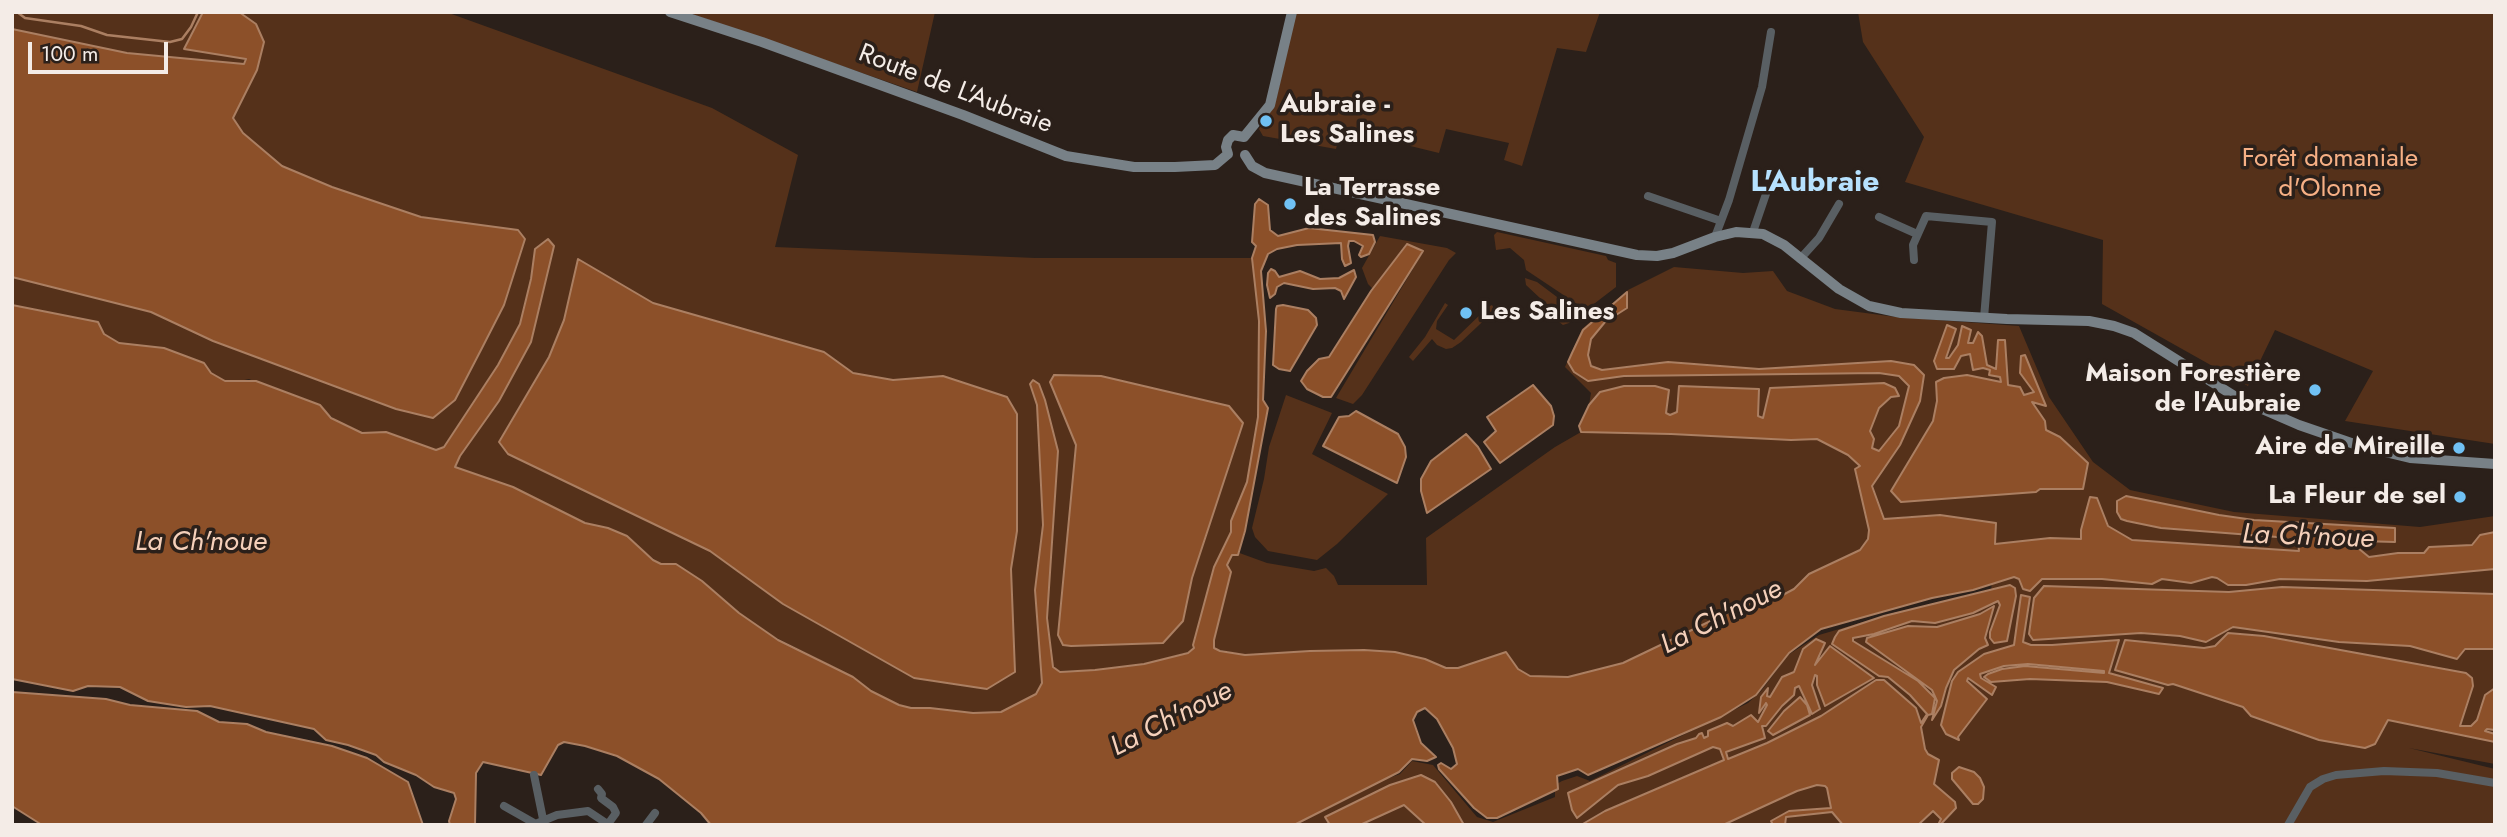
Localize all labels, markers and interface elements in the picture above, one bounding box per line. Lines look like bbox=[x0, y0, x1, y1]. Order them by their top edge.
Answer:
scale bar bbox=[32, 28, 172, 72]
text: 100 m bbox=[41, 39, 98, 69]
street label: Route de L'Aubraie bbox=[854, 39, 1056, 141]
place label: Aubraie - Les Salines bbox=[1280, 90, 1414, 152]
marker: Aubraie - Les Salines bbox=[1258, 113, 1274, 129]
park label: Forêt domaniale d'Olonne bbox=[2242, 144, 2418, 206]
district label: L'Aubraie bbox=[1750, 166, 1880, 202]
place label: La Terrasse des Salines bbox=[1304, 173, 1441, 234]
marker: La Terrasse des Salines bbox=[1282, 196, 1298, 212]
place label: Les Salines bbox=[1480, 297, 1614, 329]
marker: Les Salines bbox=[1458, 305, 1474, 321]
place label: Maison Forestière de l'Aubraie bbox=[2085, 359, 2301, 420]
marker: Maison Forestière de l'Aubraie bbox=[2307, 382, 2323, 398]
place label: Aire de Mireille bbox=[2255, 432, 2445, 464]
marker: Aire de Mireille bbox=[2451, 440, 2467, 456]
place label: La Fleur de sel bbox=[2268, 481, 2446, 513]
marker: La Fleur de sel bbox=[2452, 489, 2468, 505]
water label: La Ch'noue bbox=[2242, 519, 2374, 557]
water label: La Ch'noue bbox=[135, 526, 267, 560]
water label: La Ch'noue bbox=[1656, 573, 1788, 663]
water label: La Ch'noue bbox=[1106, 675, 1238, 765]

